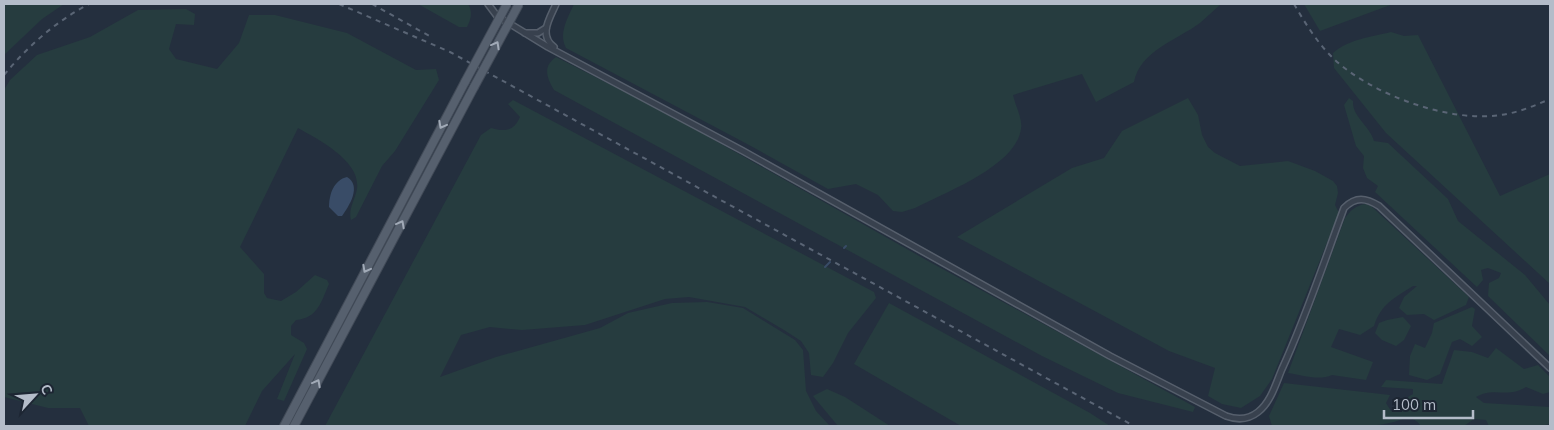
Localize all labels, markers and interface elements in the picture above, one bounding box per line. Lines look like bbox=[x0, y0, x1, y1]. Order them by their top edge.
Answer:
one-way arrow bbox=[490, 42, 500, 51]
one-way arrow bbox=[438, 120, 448, 129]
one-way arrow bbox=[394, 220, 404, 229]
one-way arrow bbox=[362, 263, 372, 272]
north arrow bbox=[10, 370, 60, 420]
one-way arrow bbox=[311, 379, 321, 388]
text: С bbox=[36, 381, 57, 398]
scale bar bbox=[1384, 388, 1473, 420]
text: 100 m bbox=[1392, 395, 1436, 414]

